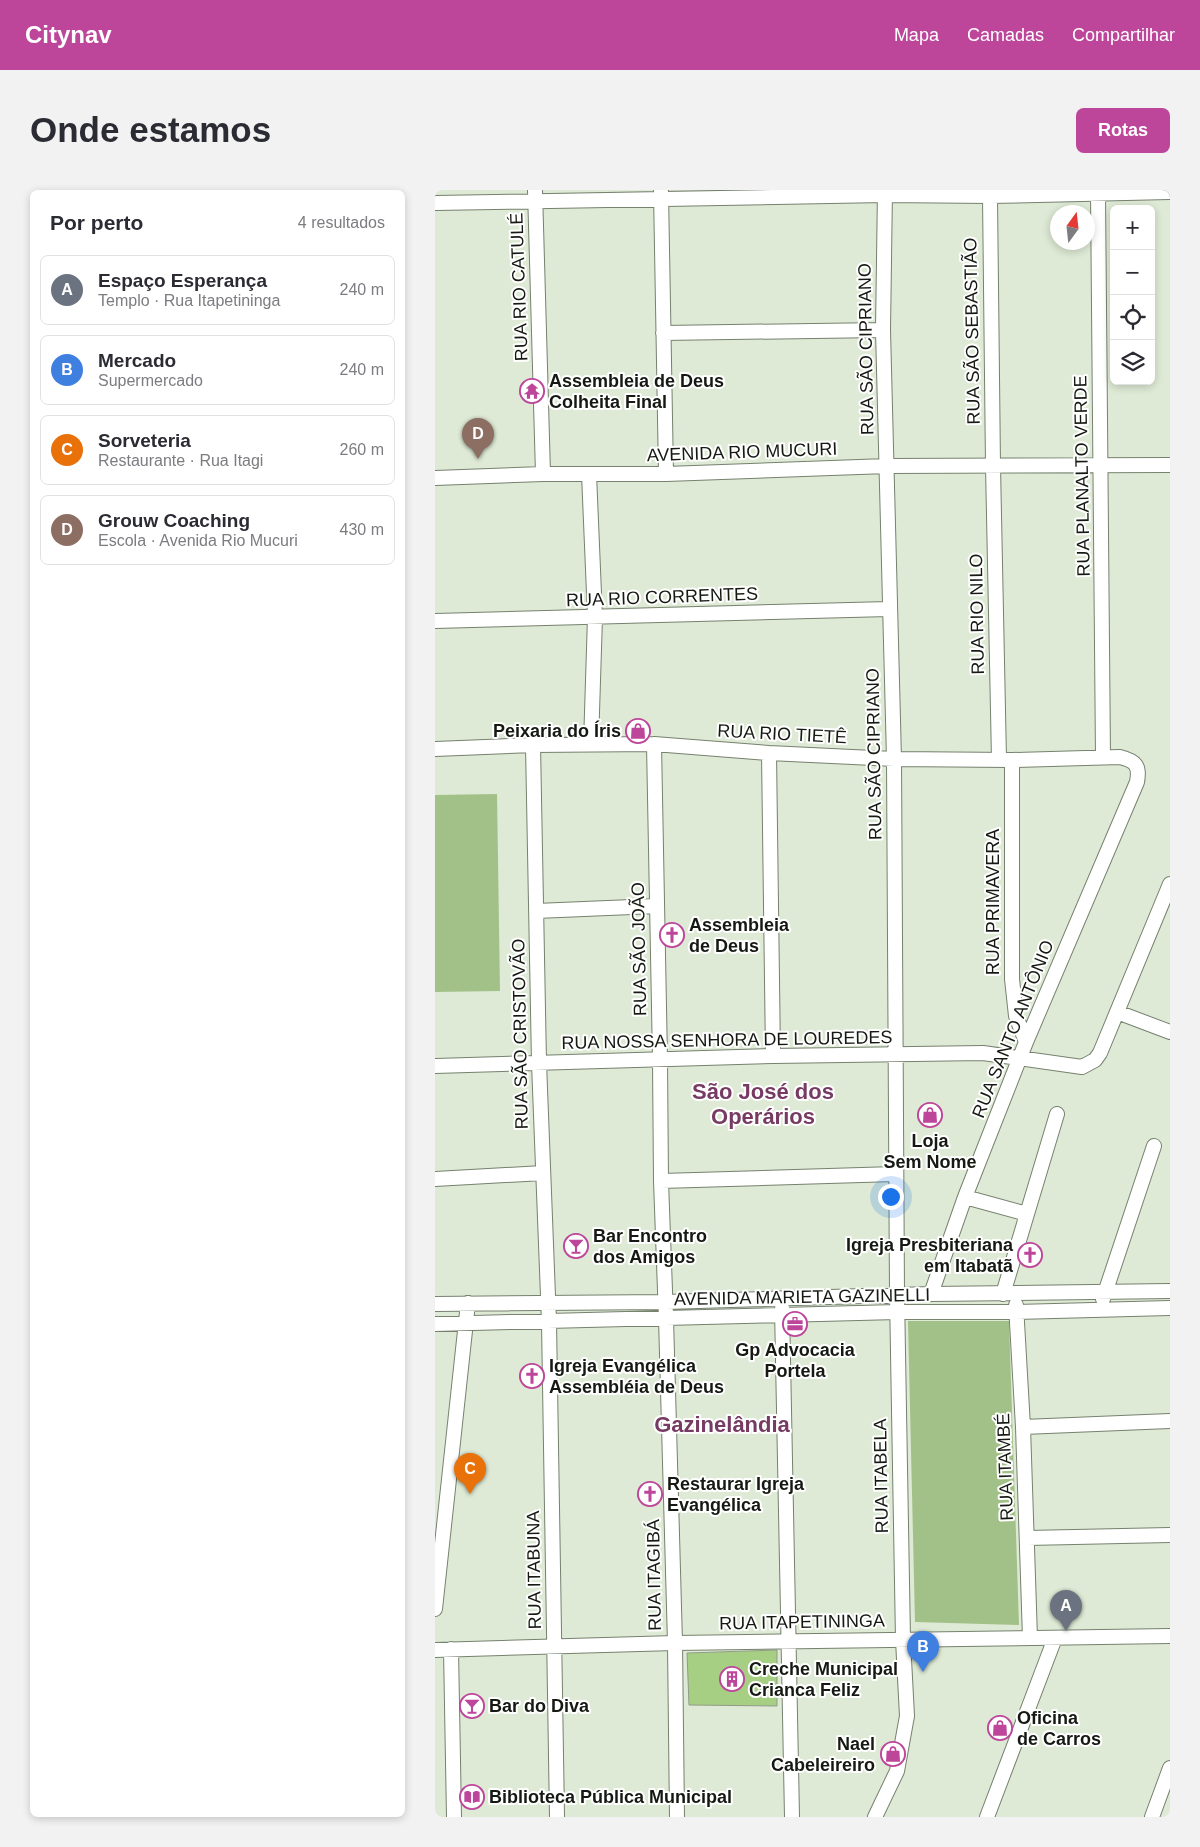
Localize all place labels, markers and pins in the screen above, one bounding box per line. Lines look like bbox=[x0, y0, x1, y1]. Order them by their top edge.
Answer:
place label: Assembleia de Deus Colheita Final bbox=[549, 371, 724, 412]
temple icon: Assembleia de Deus Colheita Final bbox=[519, 378, 545, 404]
pin: D bbox=[462, 418, 494, 459]
shop icon: Peixaria do Íris bbox=[625, 718, 651, 744]
place label: Peixaria do Íris bbox=[493, 720, 621, 741]
place label: Assembleia de Deus bbox=[689, 915, 790, 956]
church icon: Assembleia de Deus bbox=[659, 922, 685, 948]
shop icon: Loja Sem Nome bbox=[917, 1102, 943, 1128]
place label: Loja Sem Nome bbox=[883, 1131, 977, 1172]
place label: Bar Encontro dos Amigos bbox=[593, 1226, 707, 1267]
bar icon: Bar Encontro dos Amigos bbox=[563, 1233, 589, 1259]
place label: Igreja Presbiteriana em Itabatã bbox=[846, 1235, 1014, 1276]
church icon: Igreja Presbiteriana em Itabatã bbox=[1017, 1242, 1043, 1268]
office icon: Gp Advocacia Portela bbox=[782, 1311, 808, 1337]
place label: Gp Advocacia Portela bbox=[735, 1340, 856, 1381]
place label: Igreja Evangélica Assembléia de Deus bbox=[549, 1356, 724, 1397]
church icon: Igreja Evangélica Assembléia de Deus bbox=[519, 1363, 545, 1389]
pin: C bbox=[454, 1453, 486, 1494]
place label: Restaurar Igreja Evangélica bbox=[667, 1474, 805, 1515]
church icon: Restaurar Igreja Evangélica bbox=[637, 1481, 663, 1507]
pin: A bbox=[1050, 1590, 1082, 1631]
pin: B bbox=[907, 1631, 939, 1672]
place label: Creche Municipal Crianca Feliz bbox=[749, 1659, 898, 1700]
building icon: Creche Municipal Crianca Feliz bbox=[719, 1666, 745, 1692]
bar icon: Bar do Diva bbox=[459, 1693, 485, 1719]
place label: Bar do Diva bbox=[489, 1696, 590, 1716]
place label: Oficina de Carros bbox=[1017, 1708, 1101, 1749]
shop icon: Oficina de Carros bbox=[987, 1715, 1013, 1741]
place label: Nael Cabeleireiro bbox=[771, 1734, 875, 1775]
shop icon: Nael Cabeleireiro bbox=[880, 1741, 906, 1767]
library icon: Biblioteca Pública Municipal bbox=[459, 1784, 485, 1810]
place label: Biblioteca Pública Municipal bbox=[489, 1787, 732, 1807]

